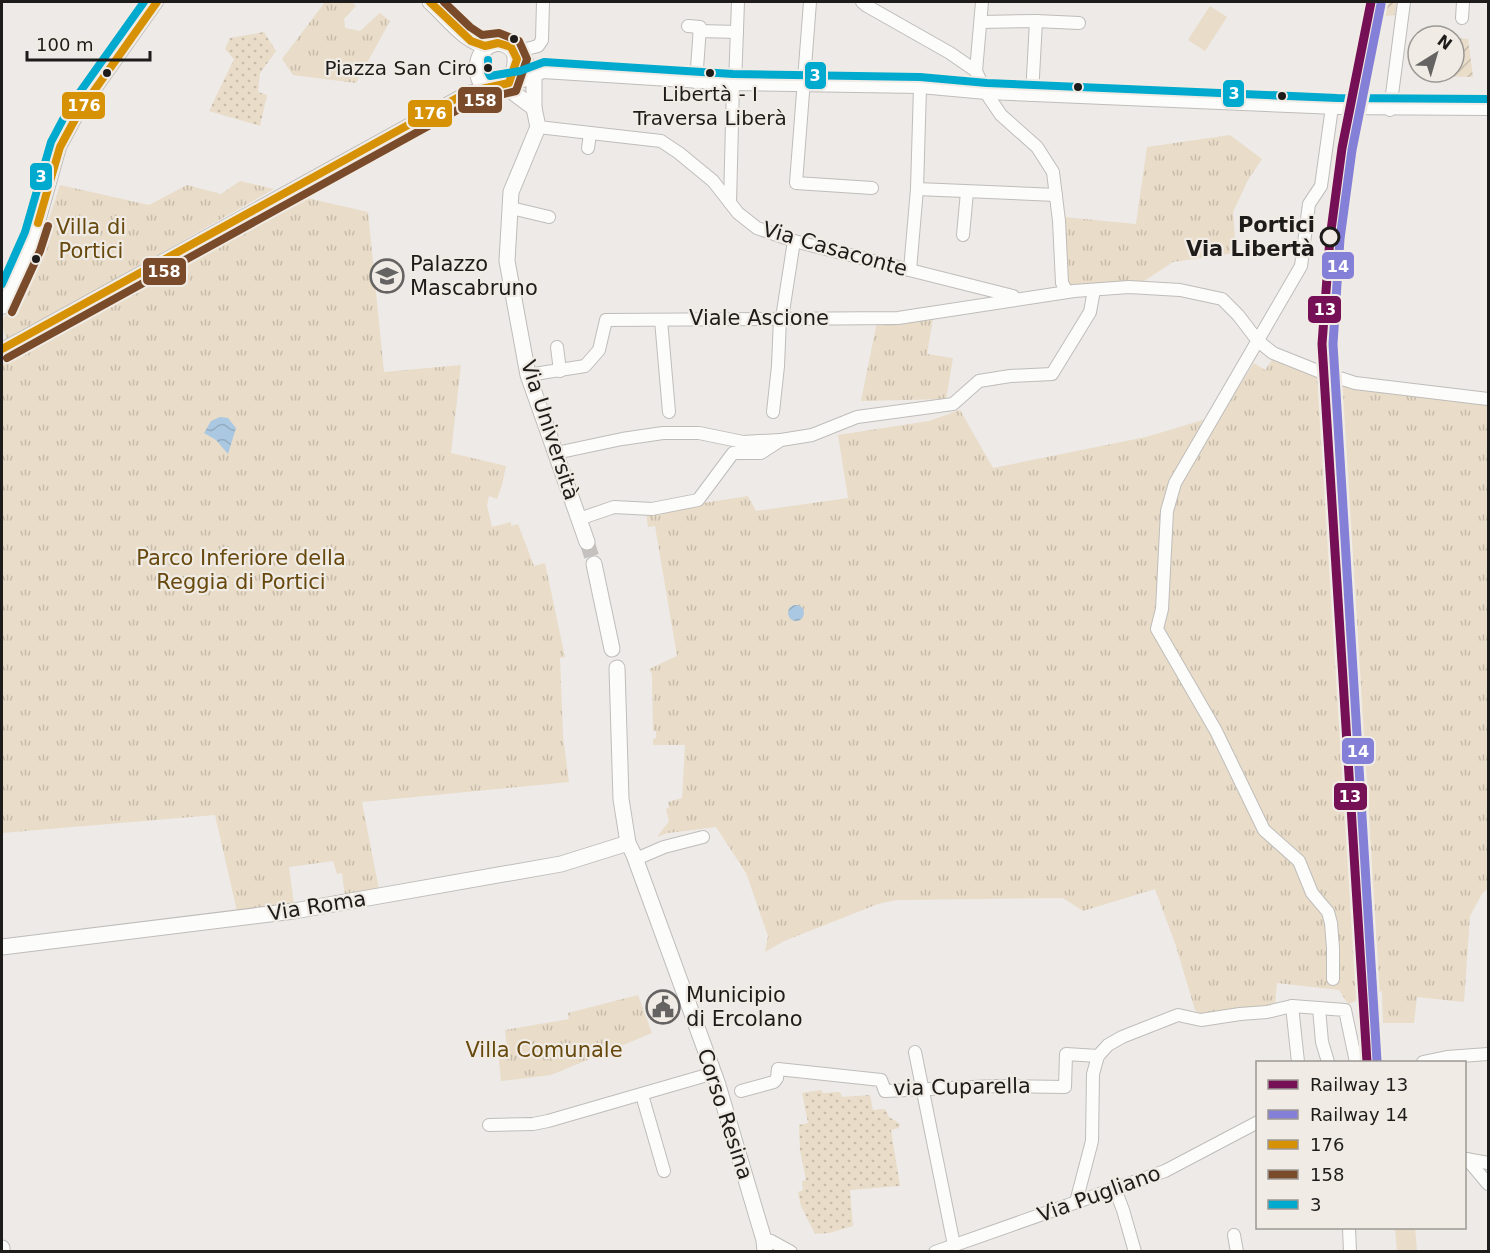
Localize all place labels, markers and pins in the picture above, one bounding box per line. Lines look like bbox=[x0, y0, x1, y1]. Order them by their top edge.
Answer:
unlabelled marker bbox=[508, 33, 520, 45]
place label: Piazza San Ciro bbox=[324, 56, 477, 80]
marker: Piazza San Ciro bbox=[482, 62, 494, 74]
unlabelled marker bbox=[101, 67, 113, 79]
marker: Libertà - I Traversa Liberà bbox=[704, 67, 716, 79]
unlabelled marker bbox=[1072, 81, 1084, 93]
place label: Libertà - I Traversa Liberà bbox=[632, 82, 787, 130]
unlabelled marker bbox=[1276, 90, 1288, 102]
place label: Portici Via Libertà bbox=[1186, 213, 1315, 261]
marker: Portici Via Libertà bbox=[1320, 227, 1340, 247]
place label: Palazzo Mascabruno bbox=[410, 252, 538, 300]
unlabelled marker bbox=[30, 253, 42, 265]
school or university icon: Palazzo Mascabruno bbox=[369, 258, 405, 294]
place label: Municipio di Ercolano bbox=[686, 983, 803, 1031]
public building icon: Municipio di Ercolano bbox=[645, 989, 681, 1025]

